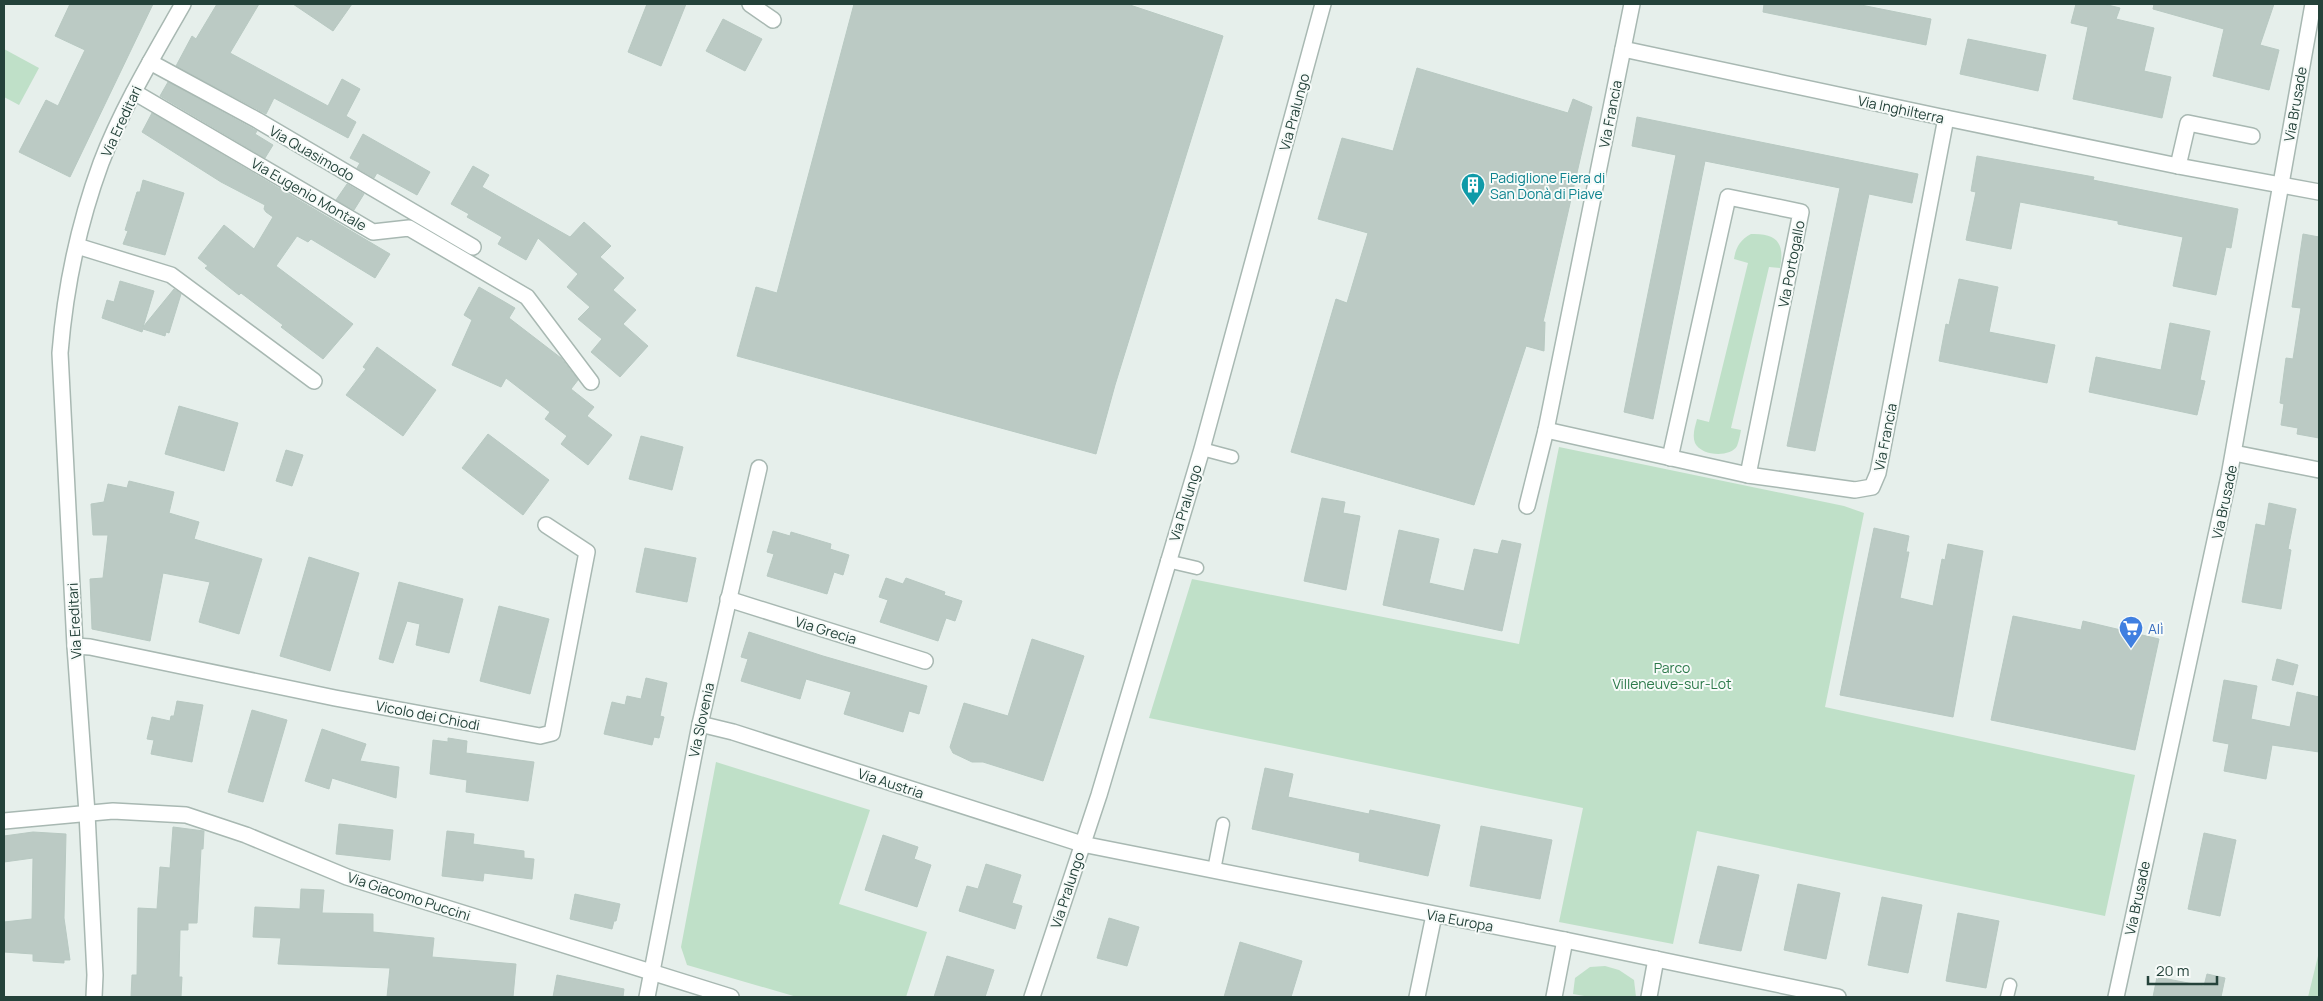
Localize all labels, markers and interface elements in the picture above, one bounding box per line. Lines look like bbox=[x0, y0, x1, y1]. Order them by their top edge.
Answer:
street label: Via Brusade bbox=[2279, 65, 2311, 143]
street label: Via Pralungo bbox=[1275, 71, 1313, 153]
street label: Via Francia bbox=[1594, 79, 1626, 149]
street label: Via Ereditari bbox=[96, 82, 146, 160]
street label: Via Inghilterra bbox=[1856, 91, 1946, 127]
street label: Via Quasimodo bbox=[266, 121, 358, 185]
street label: Via Eugenio Montale bbox=[248, 153, 370, 235]
place label: Padiglione Fiera di San Donà di Piave bbox=[1490, 168, 1605, 203]
building icon: Padiglione Fiera di San Donà di Piave bbox=[1460, 172, 1486, 206]
street label: Via Portogallo bbox=[1773, 219, 1809, 309]
street label: Via Francia bbox=[1869, 402, 1901, 472]
street label: Via Pralungo bbox=[1164, 462, 1206, 544]
street label: Via Brusade bbox=[2207, 463, 2241, 541]
street label: Via Ereditari bbox=[63, 582, 85, 660]
street label: Via Grecia bbox=[793, 612, 859, 648]
supermarket icon: Alì bbox=[2118, 615, 2144, 649]
place label: Alì bbox=[2148, 619, 2163, 638]
park label: Parco Villeneuve-sur-Lot bbox=[1612, 658, 1732, 693]
street label: Via Slovenia bbox=[684, 681, 718, 759]
street label: Vicolo dei Chiodi bbox=[374, 696, 482, 734]
street label: Via Austria bbox=[856, 763, 926, 803]
street label: Via Pralungo bbox=[1046, 849, 1088, 931]
street label: Via Brusade bbox=[2120, 859, 2154, 937]
street label: Via Giacomo Puccini bbox=[345, 867, 473, 925]
street label: Via Europa bbox=[1425, 904, 1495, 936]
scale bar bbox=[2148, 954, 2217, 986]
text: 20 m bbox=[2156, 960, 2189, 981]

